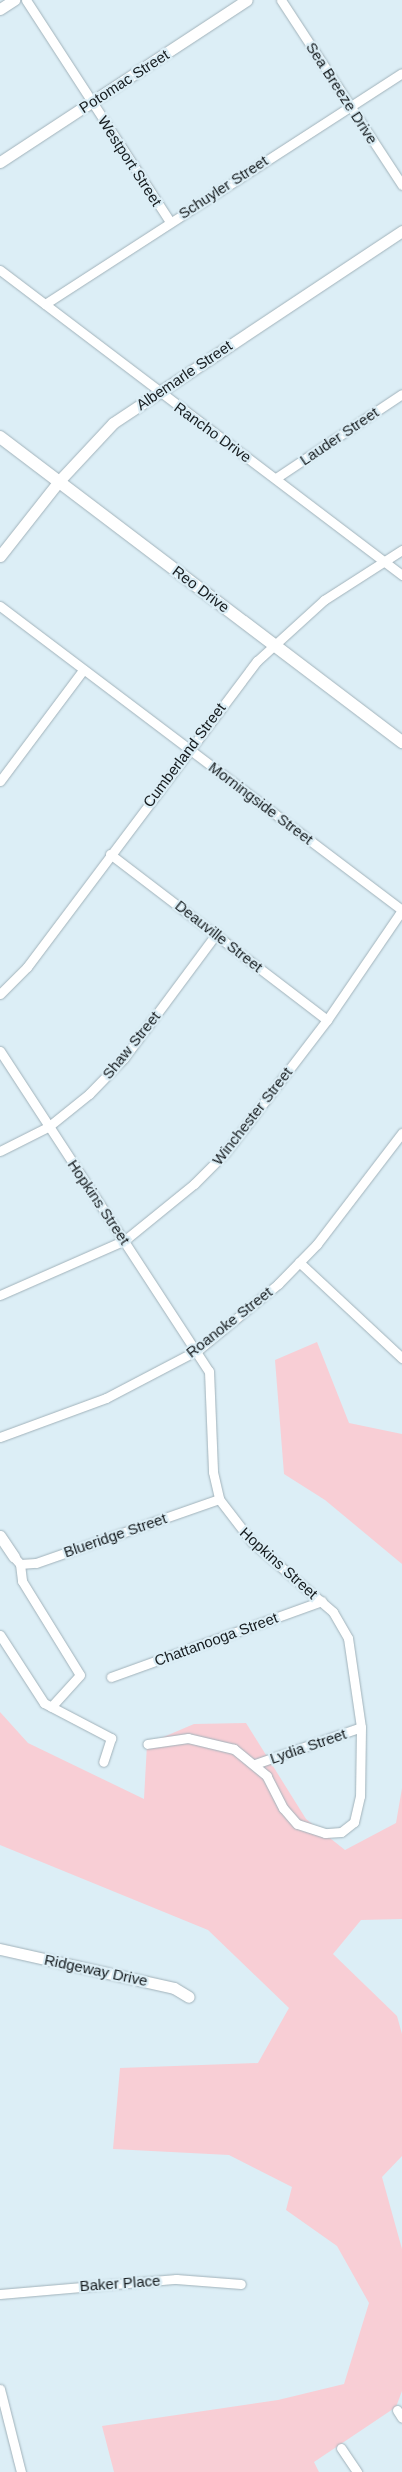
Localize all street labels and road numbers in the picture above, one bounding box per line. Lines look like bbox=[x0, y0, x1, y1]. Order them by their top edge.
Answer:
street label: Sea Breeze Drive bbox=[302, 39, 382, 147]
street label: Potomac Street bbox=[76, 45, 172, 117]
street label: Westport Street bbox=[94, 113, 166, 209]
street label: Schuyler Street bbox=[175, 152, 271, 222]
street label: Albemarle Street bbox=[133, 336, 235, 414]
street label: Rancho Drive bbox=[171, 398, 255, 466]
street label: Lauder Street bbox=[296, 403, 382, 469]
street label: Reo Drive bbox=[169, 562, 233, 616]
street label: Cumberland Street bbox=[139, 699, 229, 811]
street label: Morningside Street bbox=[205, 758, 317, 848]
street label: Deauville Street bbox=[172, 896, 266, 976]
street label: Shaw Street bbox=[98, 1008, 164, 1082]
street label: Winchester Street bbox=[208, 1063, 296, 1169]
street label: Hopkins Street bbox=[64, 1156, 134, 1248]
street label: Roanoke Street bbox=[182, 1283, 276, 1361]
street label: Blueridge Street bbox=[61, 1509, 169, 1561]
street label: Hopkins Street bbox=[236, 1523, 322, 1603]
street label: Chattanooga Street bbox=[152, 1608, 280, 1670]
street label: Lydia Street bbox=[267, 1725, 349, 1767]
street label: Ridgeway Drive bbox=[43, 1950, 149, 1990]
street label: Baker Place bbox=[79, 2271, 161, 2295]

